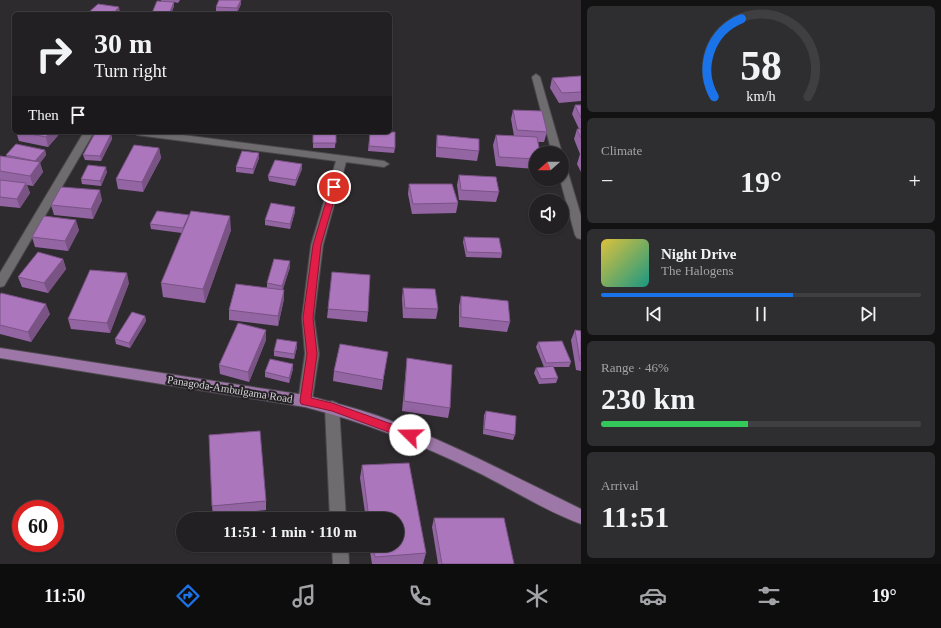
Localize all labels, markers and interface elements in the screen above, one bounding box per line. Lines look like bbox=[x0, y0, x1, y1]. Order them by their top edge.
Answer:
icon: right bbox=[28, 28, 80, 80]
text: 30 m bbox=[94, 28, 152, 59]
text: 58 bbox=[740, 43, 782, 89]
text: Turn right bbox=[94, 61, 167, 81]
text: km/h bbox=[746, 87, 776, 103]
icon: arrive bbox=[67, 104, 89, 126]
text: Then bbox=[28, 107, 59, 123]
text: Climate bbox=[601, 143, 642, 158]
north arrow bbox=[529, 146, 569, 186]
map controls bbox=[529, 146, 569, 234]
text: 19° bbox=[740, 165, 782, 198]
text: − bbox=[601, 168, 613, 193]
text: + bbox=[909, 168, 921, 193]
pin bbox=[317, 170, 351, 204]
icon: arrive bbox=[323, 176, 345, 198]
button: sound bbox=[529, 194, 569, 234]
text: Night Drive bbox=[661, 246, 736, 262]
text: The Halogens bbox=[661, 263, 734, 278]
icon: previous bbox=[643, 303, 665, 325]
icon: pause bbox=[750, 303, 772, 325]
icon: next bbox=[857, 303, 879, 325]
text: Range · 46% bbox=[601, 360, 669, 375]
street label: Panagoda-Ambulgama Road bbox=[166, 373, 294, 405]
text: 230 km bbox=[601, 382, 695, 415]
position arrow bbox=[389, 414, 431, 456]
text: Arrival bbox=[601, 478, 639, 493]
speed limit sign: 60 bbox=[12, 500, 64, 552]
text: 11:51 bbox=[601, 500, 669, 533]
text: 11:51 · 1 min · 110 m bbox=[223, 524, 357, 540]
icon: directions bbox=[174, 582, 202, 610]
icon: music bbox=[290, 582, 318, 610]
icon: phone bbox=[406, 582, 434, 610]
icon: climate bbox=[523, 582, 551, 610]
icon: car bbox=[639, 582, 667, 610]
icon: filters bbox=[755, 582, 783, 610]
text: 11:50 bbox=[44, 586, 85, 606]
text: 19° bbox=[872, 586, 897, 606]

